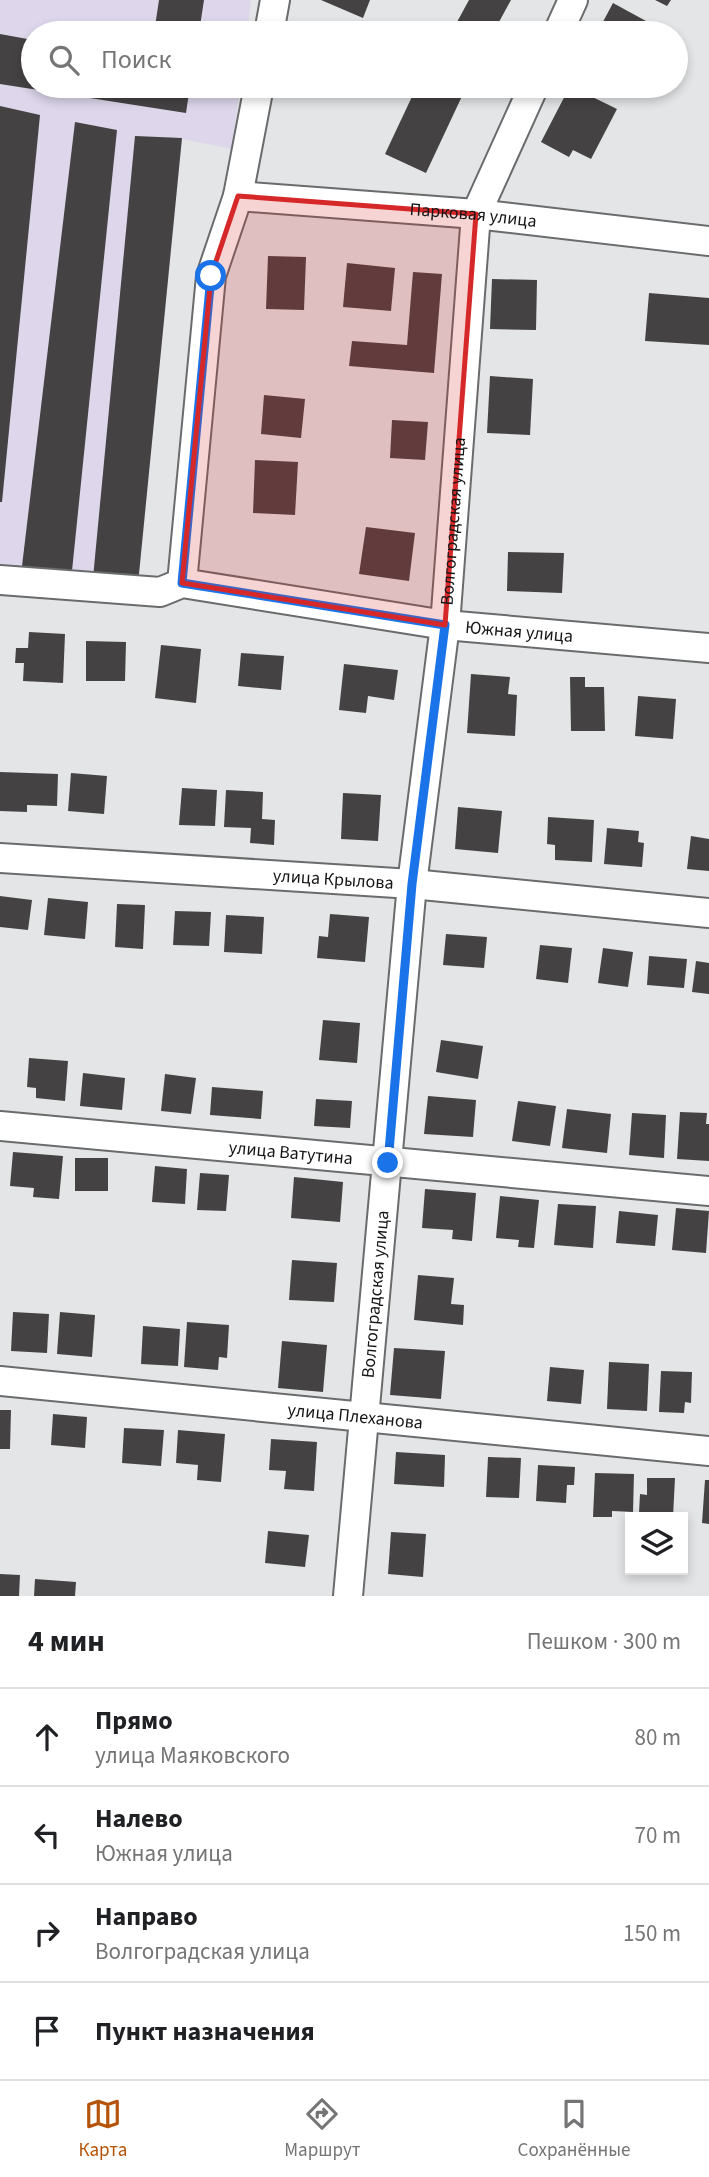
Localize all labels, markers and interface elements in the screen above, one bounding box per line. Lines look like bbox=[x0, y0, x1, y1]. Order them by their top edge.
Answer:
search box bbox=[21, 21, 688, 98]
icon: search bbox=[45, 41, 83, 79]
text: Поиск bbox=[101, 41, 171, 78]
street label: Парковая улица bbox=[409, 197, 538, 233]
route start bbox=[195, 260, 226, 291]
street label: Волгоградская улица bbox=[434, 436, 472, 606]
street label: Южная улица bbox=[464, 614, 574, 649]
street label: улица Крылова bbox=[272, 863, 394, 895]
street label: улица Ватутина bbox=[228, 1135, 354, 1171]
route end bbox=[372, 1147, 403, 1178]
street label: Волгоградская улица bbox=[355, 1209, 395, 1379]
street label: улица Плеханова bbox=[286, 1397, 424, 1435]
map controls bbox=[625, 1512, 688, 1575]
button: layers bbox=[625, 1512, 688, 1575]
text: 4 мин bbox=[28, 1620, 105, 1663]
text: Пешком · 300 m bbox=[527, 1625, 681, 1658]
text: Прямо bbox=[95, 1702, 173, 1739]
icon: ahead bbox=[28, 1718, 66, 1756]
text: 80 m bbox=[634, 1721, 681, 1754]
text: улица Маяковского bbox=[95, 1739, 290, 1772]
text: Налево bbox=[95, 1800, 183, 1837]
icon: left bbox=[28, 1816, 66, 1854]
text: 70 m bbox=[634, 1819, 681, 1852]
text: Южная улица bbox=[95, 1837, 233, 1870]
text: Направо bbox=[95, 1898, 198, 1935]
icon: right bbox=[28, 1914, 66, 1952]
text: 150 m bbox=[623, 1917, 681, 1950]
text: Волгоградская улица bbox=[95, 1935, 310, 1968]
icon: arrive bbox=[28, 2012, 66, 2050]
text: Пункт назначения bbox=[95, 2013, 315, 2050]
tab: Карта bbox=[79, 2095, 127, 2164]
tab: Маршрут bbox=[284, 2095, 361, 2164]
tab: Сохранённые bbox=[518, 2095, 630, 2164]

